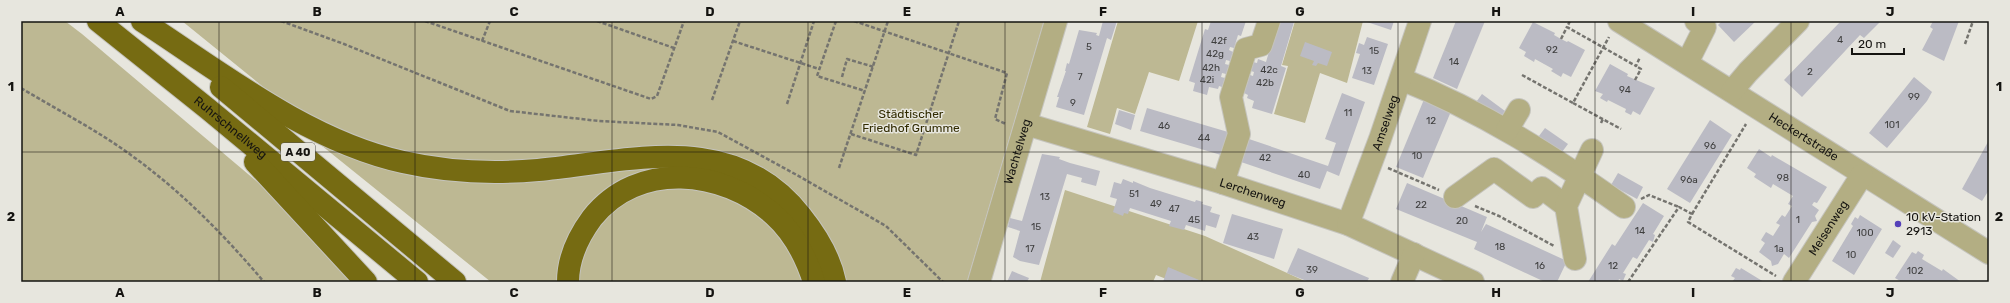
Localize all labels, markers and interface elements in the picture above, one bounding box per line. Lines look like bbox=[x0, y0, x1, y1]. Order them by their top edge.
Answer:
text: A bbox=[115, 4, 125, 19]
text: B bbox=[312, 4, 322, 19]
text: C bbox=[509, 4, 519, 19]
text: D bbox=[705, 4, 715, 19]
text: E bbox=[903, 4, 911, 19]
text: F bbox=[1099, 4, 1107, 19]
text: G bbox=[1295, 4, 1305, 19]
text: H bbox=[1491, 4, 1501, 19]
text: I bbox=[1691, 4, 1695, 19]
text: J bbox=[1886, 4, 1894, 19]
scale bar bbox=[1852, 30, 1904, 56]
house number: 4 bbox=[1837, 34, 1843, 46]
house number: 42f bbox=[1211, 35, 1227, 47]
text: 20 m bbox=[1858, 37, 1886, 51]
house number: 5 bbox=[1086, 41, 1092, 53]
house number: 92 bbox=[1546, 44, 1558, 56]
house number: 15 bbox=[1369, 45, 1379, 57]
house number: 42g bbox=[1206, 48, 1224, 60]
house number: 14 bbox=[1449, 56, 1459, 68]
house number: 42h bbox=[1202, 62, 1220, 74]
house number: 42c bbox=[1260, 64, 1278, 76]
house number: 13 bbox=[1362, 65, 1372, 77]
house number: 2 bbox=[1807, 66, 1813, 78]
house number: 7 bbox=[1077, 71, 1083, 83]
house number: 42i bbox=[1200, 74, 1214, 86]
house number: 42b bbox=[1256, 77, 1274, 89]
text: 1 bbox=[8, 79, 14, 94]
text: 1 bbox=[1996, 79, 2002, 94]
house number: 94 bbox=[1619, 84, 1631, 96]
house number: 99 bbox=[1908, 91, 1920, 103]
street label: Amselweg bbox=[1369, 93, 1401, 152]
street label: Ruhrschnellweg bbox=[191, 94, 270, 162]
house number: 9 bbox=[1070, 97, 1076, 109]
park label: Städtischer Friedhof Grumme bbox=[862, 107, 960, 135]
house number: 11 bbox=[1344, 107, 1352, 119]
street label: Heckertstraße bbox=[1766, 110, 1841, 164]
house number: 12 bbox=[1426, 115, 1436, 127]
street label: Wachtelweg bbox=[1001, 117, 1034, 186]
house number: 101 bbox=[1885, 119, 1899, 131]
house number: 46 bbox=[1158, 120, 1170, 132]
house number: 44 bbox=[1198, 132, 1210, 144]
house number: 96 bbox=[1704, 140, 1716, 152]
road number: A 40 bbox=[281, 143, 315, 161]
house number: 10 bbox=[1412, 150, 1422, 162]
house number: 42 bbox=[1259, 152, 1271, 164]
house number: 40 bbox=[1298, 169, 1310, 181]
house number: 98 bbox=[1777, 172, 1789, 184]
house number: 96a bbox=[1680, 174, 1698, 186]
street label: Lerchenweg bbox=[1218, 175, 1288, 210]
house number: 51 bbox=[1129, 188, 1139, 200]
house number: 13 bbox=[1040, 191, 1050, 203]
house number: 49 bbox=[1150, 198, 1162, 210]
street label: Meisenweg bbox=[1806, 198, 1851, 258]
house number: 22 bbox=[1415, 199, 1427, 211]
house number: 47 bbox=[1168, 203, 1180, 215]
text: 2 bbox=[7, 209, 15, 224]
text: 2 bbox=[1995, 209, 2003, 224]
place label: 10 kV-Station 2913 bbox=[1906, 210, 1981, 238]
house number: 45 bbox=[1188, 214, 1200, 226]
house number: 1 bbox=[1796, 214, 1800, 226]
house number: 20 bbox=[1456, 215, 1468, 227]
marker: 10 kV-Station 2913 bbox=[1893, 219, 1903, 229]
house number: 15 bbox=[1031, 221, 1041, 233]
house number: 14 bbox=[1635, 225, 1645, 237]
house number: 100 bbox=[1857, 227, 1873, 239]
house number: 43 bbox=[1247, 231, 1259, 243]
house number: 18 bbox=[1495, 241, 1505, 253]
house number: 17 bbox=[1025, 243, 1035, 255]
house number: 1a bbox=[1774, 243, 1784, 255]
house number: 10 bbox=[1846, 249, 1856, 261]
house number: 16 bbox=[1535, 260, 1545, 272]
house number: 12 bbox=[1608, 260, 1618, 272]
house number: 39 bbox=[1306, 264, 1318, 276]
house number: 102 bbox=[1907, 265, 1923, 277]
text: A bbox=[115, 285, 125, 300]
text: B bbox=[312, 285, 322, 300]
text: C bbox=[509, 285, 519, 300]
text: D bbox=[705, 285, 715, 300]
text: E bbox=[903, 285, 911, 300]
text: F bbox=[1099, 285, 1107, 300]
text: G bbox=[1295, 285, 1305, 300]
text: H bbox=[1491, 285, 1501, 300]
text: I bbox=[1691, 285, 1695, 300]
text: J bbox=[1886, 285, 1894, 300]

